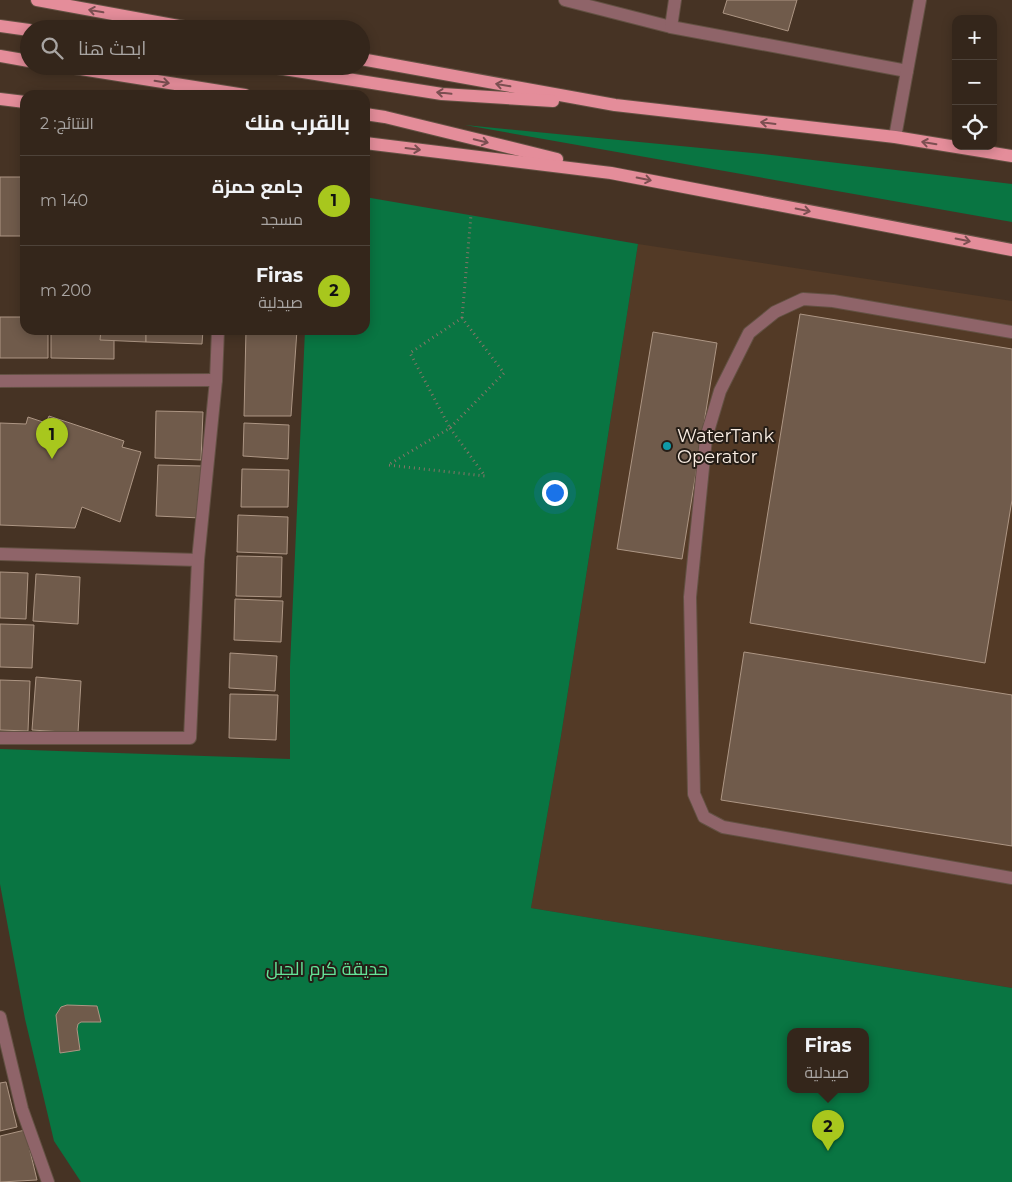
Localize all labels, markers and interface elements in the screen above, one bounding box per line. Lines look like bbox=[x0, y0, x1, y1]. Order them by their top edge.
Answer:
one-way arrow bbox=[88, 5, 104, 15]
map controls bbox=[952, 15, 997, 150]
button: + bbox=[952, 15, 997, 60]
search box bbox=[20, 20, 370, 75]
icon: search bbox=[38, 34, 66, 62]
text: ابحث هنا bbox=[78, 37, 146, 60]
button: − bbox=[952, 60, 997, 105]
one-way arrow bbox=[154, 77, 170, 87]
one-way arrow bbox=[496, 79, 512, 89]
one-way arrow bbox=[437, 89, 453, 98]
button: locate bbox=[952, 105, 997, 150]
text: بالقرب منك bbox=[245, 110, 350, 135]
text: النتائج: 2 bbox=[40, 114, 94, 133]
one-way arrow bbox=[760, 118, 776, 128]
one-way arrow bbox=[472, 136, 488, 146]
one-way arrow bbox=[922, 138, 938, 148]
one-way arrow bbox=[405, 144, 421, 154]
text: جامع حمزة bbox=[212, 175, 303, 198]
one-way arrow bbox=[635, 175, 651, 184]
text: 140 m bbox=[40, 191, 88, 210]
text: 1 bbox=[331, 191, 337, 210]
one-way arrow bbox=[795, 205, 811, 215]
text: مسجد bbox=[261, 210, 303, 229]
one-way arrow bbox=[955, 236, 971, 246]
text: Firas bbox=[256, 264, 303, 287]
text: 200 m bbox=[40, 281, 91, 300]
text: 2 bbox=[329, 281, 339, 300]
text: صيدلية bbox=[258, 293, 303, 312]
pin: 1 bbox=[36, 418, 68, 459]
place label: WaterTank Operator bbox=[677, 425, 774, 468]
marker: WaterTank Operator bbox=[661, 440, 673, 452]
your location bbox=[542, 480, 568, 506]
park label: حديقة كرم الجبل bbox=[266, 958, 388, 981]
popup bbox=[787, 1028, 869, 1093]
text: Firas bbox=[804, 1034, 852, 1057]
text: صيدلية bbox=[804, 1063, 849, 1082]
pin: 2 bbox=[812, 1110, 844, 1151]

